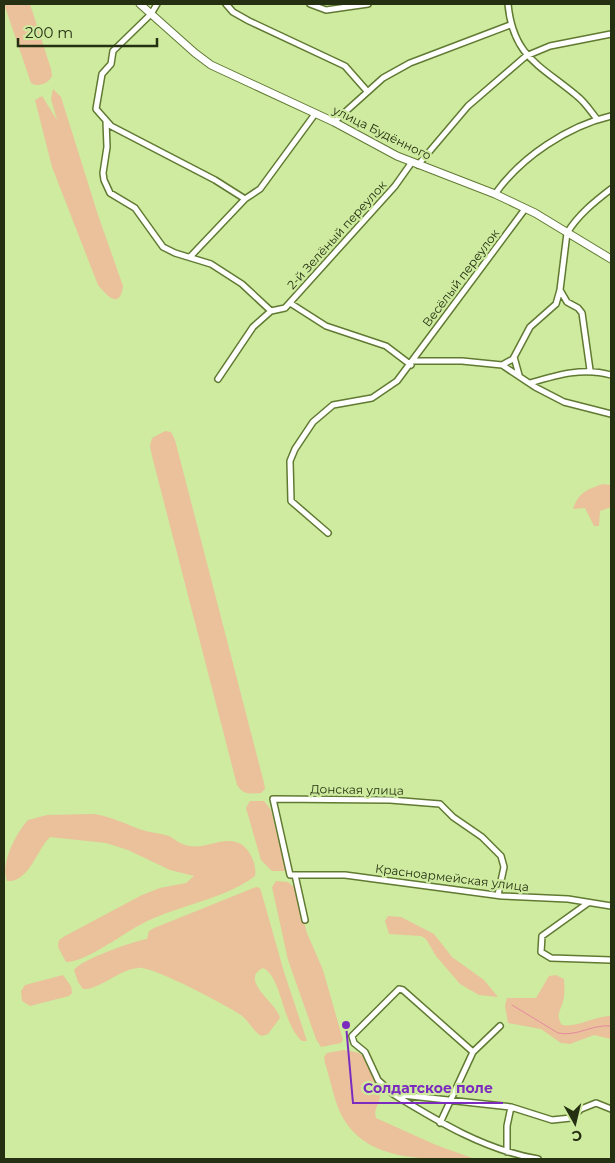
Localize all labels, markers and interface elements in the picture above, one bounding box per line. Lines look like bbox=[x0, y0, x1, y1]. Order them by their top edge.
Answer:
scale bar bbox=[18, 15, 156, 47]
text: 200 m bbox=[25, 23, 73, 42]
street label: улица Будённого bbox=[330, 102, 434, 163]
street label: 2-й Зелёный переулок bbox=[284, 177, 389, 292]
street label: Весёлый переулок bbox=[419, 226, 502, 329]
street label: Донская улица bbox=[310, 781, 404, 798]
street label: Красноармейская улица bbox=[374, 861, 530, 894]
callout: Солдатское поле bbox=[353, 1074, 503, 1103]
text: Солдатское поле bbox=[363, 1079, 493, 1097]
north arrow bbox=[550, 1098, 600, 1148]
text: С bbox=[571, 1126, 583, 1145]

